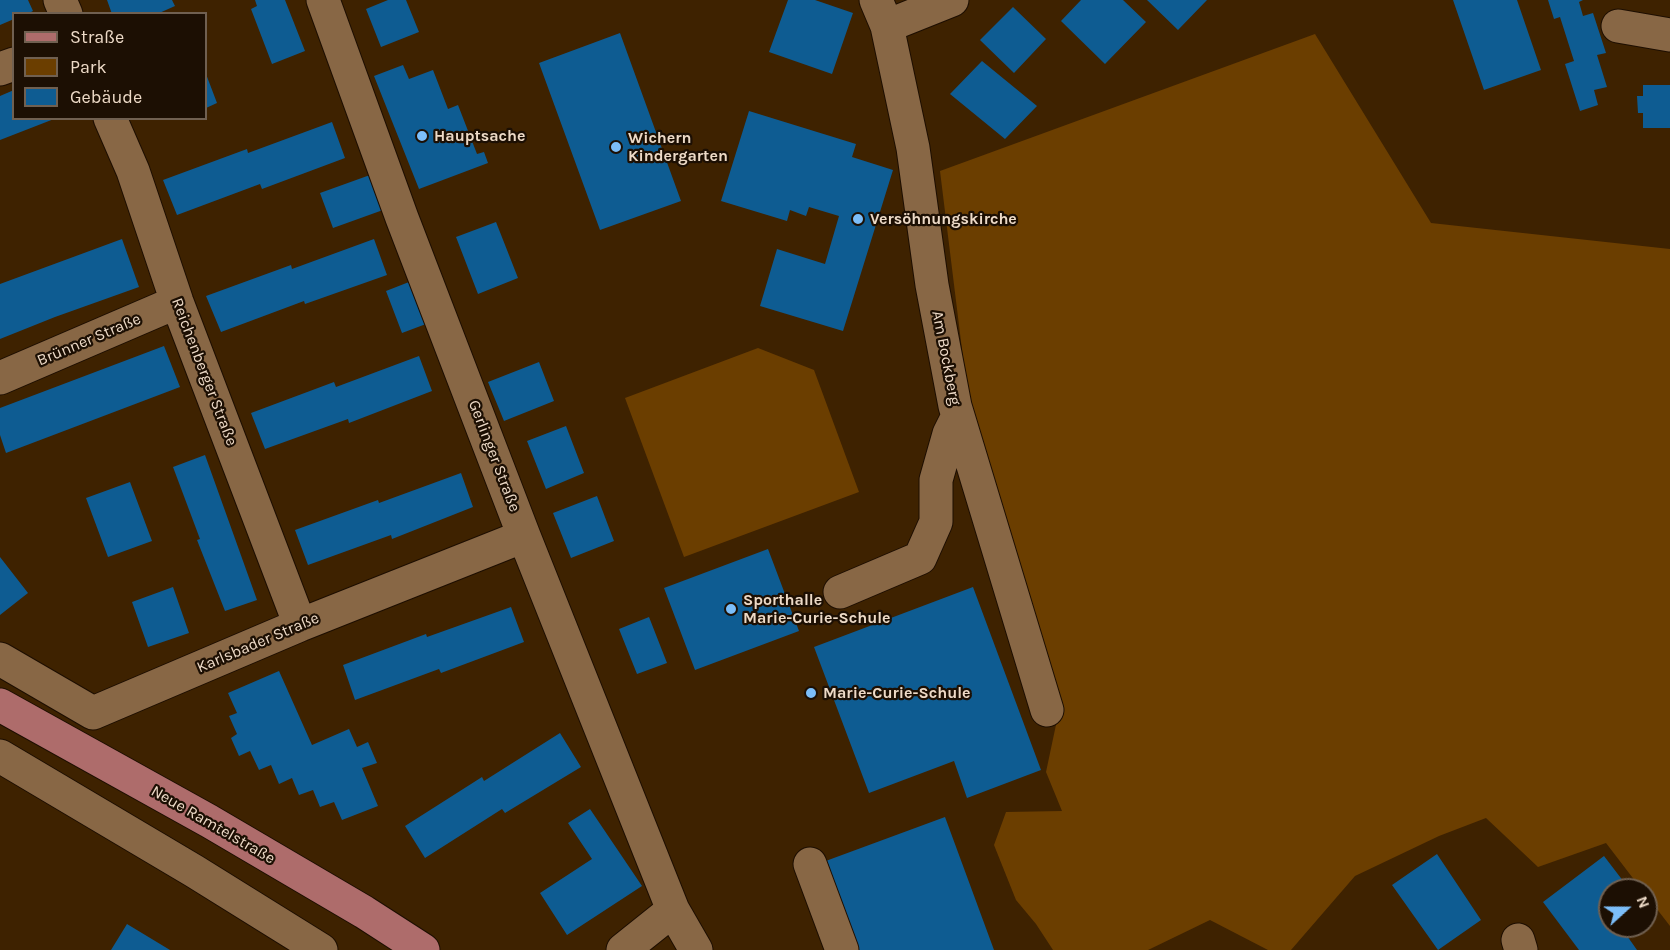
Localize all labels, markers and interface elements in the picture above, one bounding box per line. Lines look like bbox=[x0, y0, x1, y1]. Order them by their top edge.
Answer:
legend bbox=[12, 12, 207, 120]
text: Straße bbox=[70, 26, 124, 48]
text: Park bbox=[70, 56, 107, 78]
text: Gebäude bbox=[70, 86, 142, 108]
place label: Hauptsache bbox=[434, 126, 525, 146]
place label: Wichern Kindergarten bbox=[628, 128, 728, 166]
marker: Hauptsache bbox=[415, 129, 429, 143]
marker: Wichern Kindergarten bbox=[609, 140, 623, 154]
place label: Versöhnungskirche bbox=[870, 209, 1017, 229]
marker: Versöhnungskirche bbox=[851, 212, 865, 226]
street label: Reichenberger Straße bbox=[167, 295, 241, 449]
street label: Am Bockberg bbox=[927, 309, 965, 407]
street label: Brünner Straße bbox=[34, 310, 144, 370]
street label: Gerlinger Straße bbox=[464, 397, 524, 515]
place label: Sporthalle Marie-Curie-Schule bbox=[743, 590, 891, 628]
marker: Sporthalle Marie-Curie-Schule bbox=[724, 602, 738, 616]
street label: Karlsbader Straße bbox=[194, 609, 322, 677]
place label: Marie-Curie-Schule bbox=[823, 683, 971, 703]
marker: Marie-Curie-Schule bbox=[804, 686, 818, 700]
street label: Neue Ramtelstraße bbox=[147, 782, 279, 868]
north arrow bbox=[1598, 878, 1658, 938]
text: N bbox=[1632, 893, 1654, 911]

